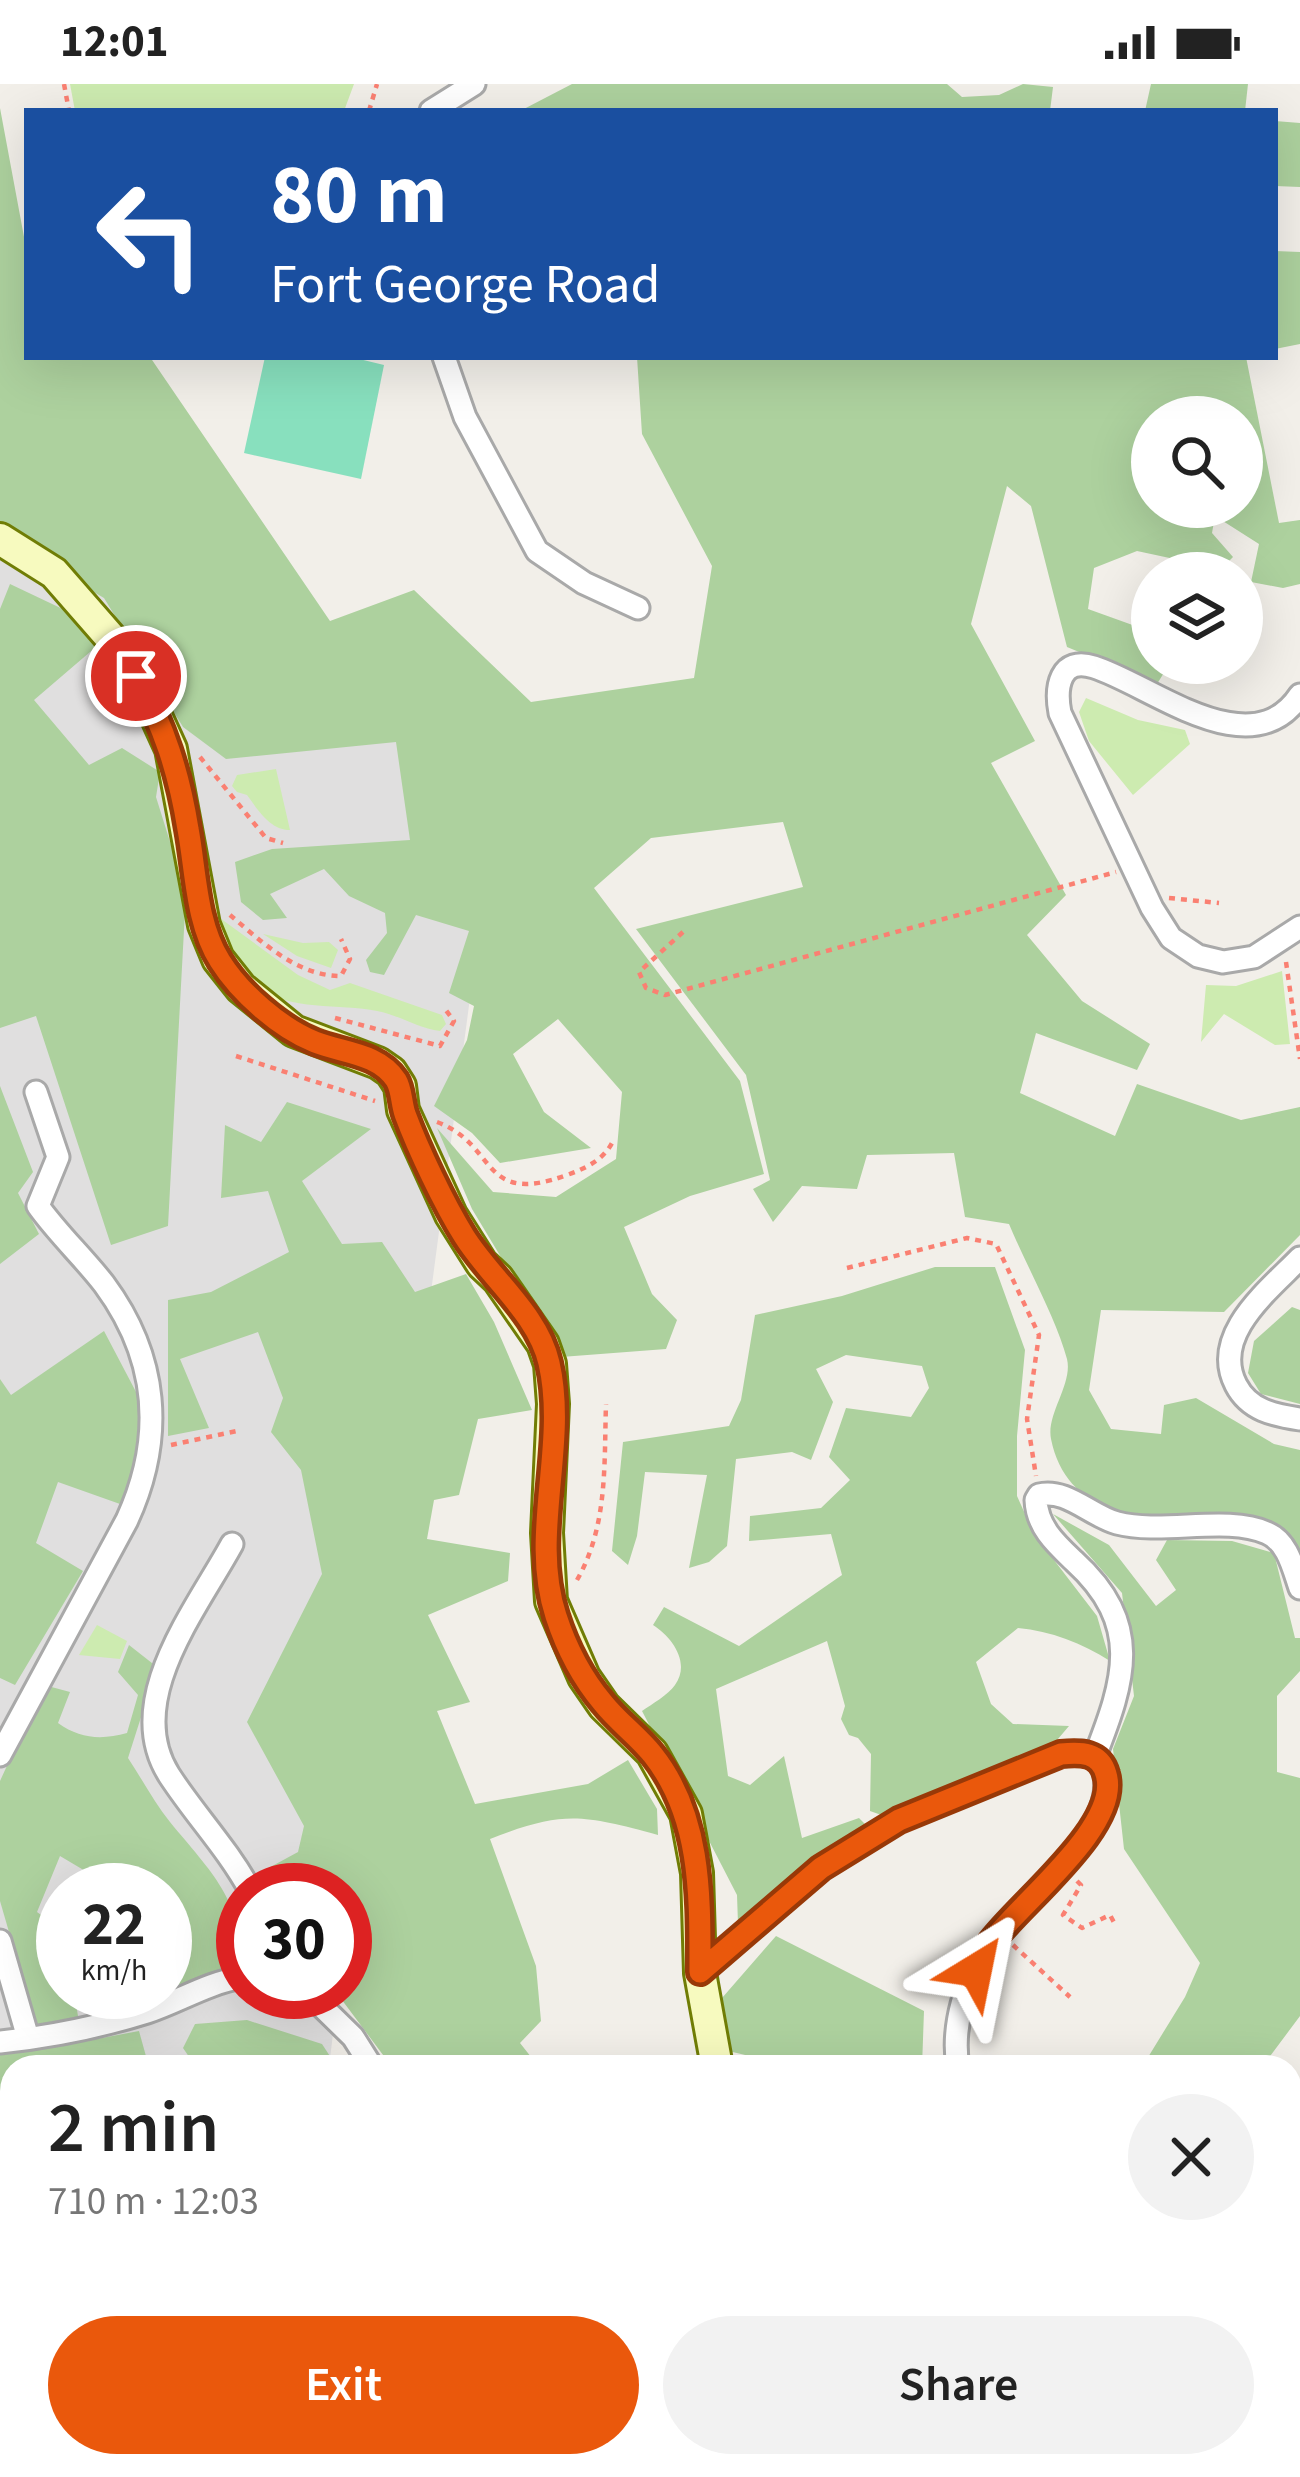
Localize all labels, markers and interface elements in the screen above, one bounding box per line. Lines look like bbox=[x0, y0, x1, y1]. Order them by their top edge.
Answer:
text: 12:01 bbox=[60, 10, 169, 74]
text: 80 m bbox=[270, 136, 448, 256]
icon: left bbox=[72, 156, 228, 312]
text: Fort George Road bbox=[270, 247, 661, 324]
map controls bbox=[1131, 396, 1263, 684]
button: search bbox=[1131, 396, 1263, 528]
button: layers bbox=[1131, 552, 1263, 684]
pin bbox=[85, 625, 187, 727]
icon: arrive bbox=[103, 643, 169, 709]
speed limit sign: 30 bbox=[216, 1863, 372, 2019]
text: 22 bbox=[82, 1883, 146, 1968]
position arrow bbox=[913, 1907, 1039, 2033]
text: km/h bbox=[81, 1949, 147, 1992]
text: 2 min bbox=[48, 2077, 219, 2180]
button: close bbox=[1128, 2094, 1254, 2220]
text: 710 m · 12:03 bbox=[48, 2174, 259, 2230]
button: Exit bbox=[48, 2316, 639, 2454]
button: Share bbox=[663, 2316, 1254, 2454]

